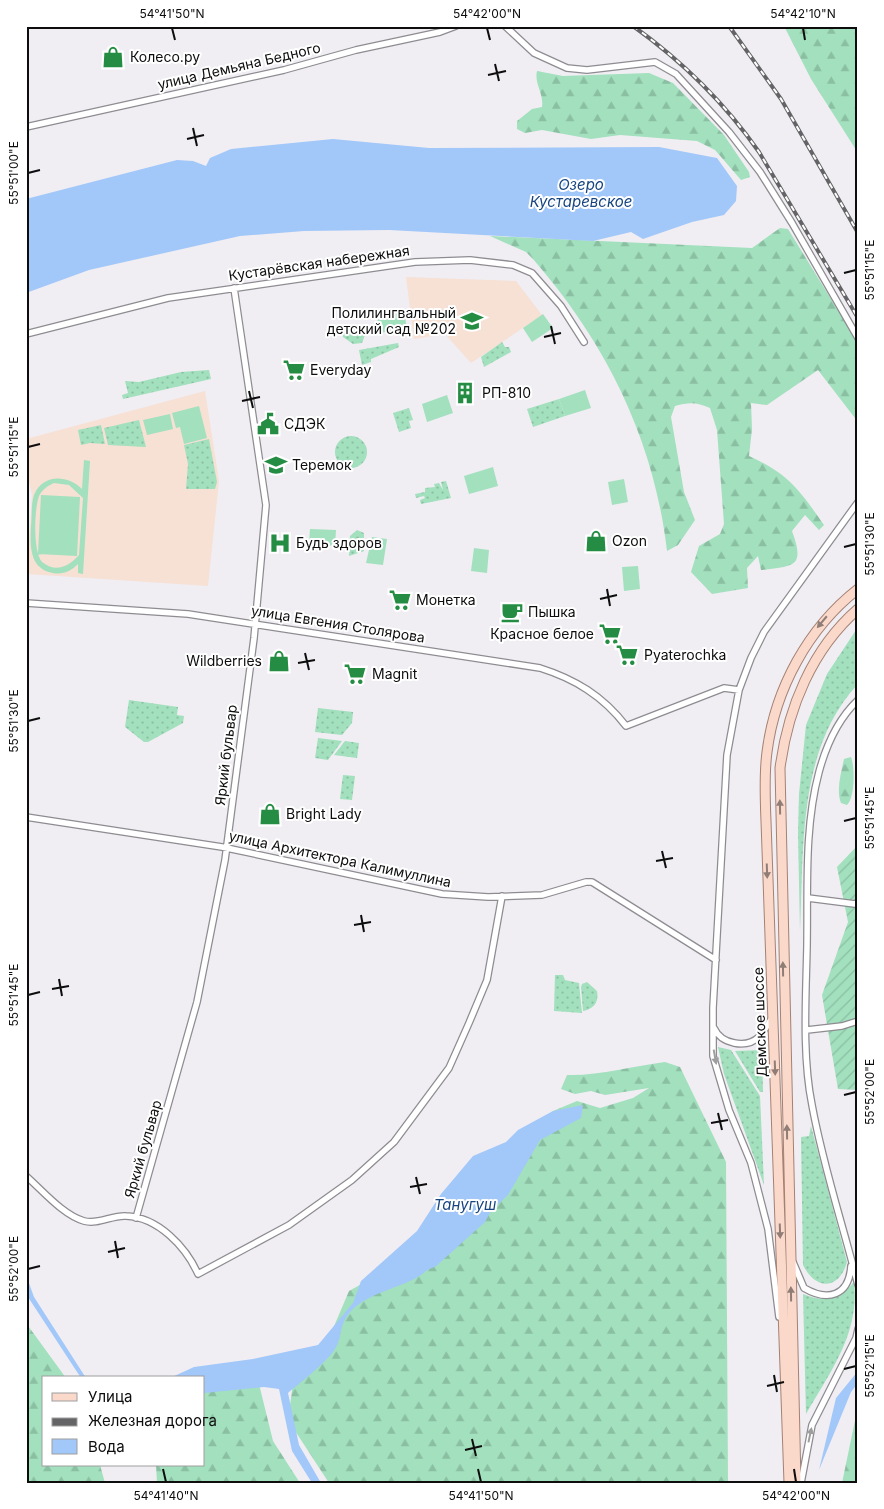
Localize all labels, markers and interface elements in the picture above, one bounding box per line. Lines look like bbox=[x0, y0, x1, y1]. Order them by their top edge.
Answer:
text: 54°41'50"N bbox=[139, 6, 205, 21]
text: 54°42'00"N bbox=[453, 6, 521, 21]
text: 54°42'10"N bbox=[770, 6, 836, 21]
street label: улица Демьяна Бедного bbox=[156, 38, 322, 93]
shop icon: Колесо.ру bbox=[100, 44, 126, 70]
place label: Колесо.ру bbox=[130, 48, 200, 65]
text: 55°51'00"E bbox=[6, 141, 21, 205]
water label: Озеро Кустаревское bbox=[530, 175, 632, 211]
text: 55°51'15"E bbox=[862, 240, 877, 300]
street label: Кустарёвская набережная bbox=[227, 241, 411, 284]
place label: Полилингвальный детский сад №202 bbox=[327, 304, 456, 337]
school or university icon: Полилингвальный детский сад №202 bbox=[459, 308, 485, 334]
supermarket icon: Everyday bbox=[281, 357, 307, 383]
place label: Everyday bbox=[310, 361, 371, 378]
building icon: РП-810 bbox=[452, 380, 478, 406]
place label: РП-810 bbox=[482, 384, 531, 401]
public building icon: СДЭК bbox=[255, 411, 281, 437]
place label: СДЭК bbox=[284, 415, 326, 432]
text: 55°51'15"E bbox=[6, 417, 21, 477]
school or university icon: Теремок bbox=[263, 452, 289, 478]
place label: Теремок bbox=[292, 456, 352, 473]
text: 55°51'30"E bbox=[862, 512, 877, 576]
shop icon: Ozon bbox=[583, 528, 609, 554]
hospital icon: Будь здоров bbox=[267, 530, 293, 556]
place label: Ozon bbox=[612, 532, 647, 549]
place label: Будь здоров bbox=[296, 534, 382, 551]
supermarket icon: Монетка bbox=[387, 587, 413, 613]
place label: Монетка bbox=[416, 591, 476, 608]
cafe icon: Пышка bbox=[499, 599, 525, 625]
street label: улица Евгения Столярова bbox=[250, 601, 426, 646]
place label: Пышка bbox=[528, 603, 576, 620]
one-way arrow bbox=[817, 616, 828, 629]
supermarket icon: Красное белое bbox=[597, 621, 623, 647]
place label: Красное белое bbox=[490, 625, 594, 642]
supermarket icon: Pyaterochka bbox=[614, 642, 640, 668]
place label: Pyaterochka bbox=[644, 646, 726, 663]
shop icon: Wildberries bbox=[266, 648, 292, 674]
place label: Wildberries bbox=[186, 652, 262, 669]
supermarket icon: Magnit bbox=[342, 661, 368, 687]
place label: Magnit bbox=[372, 665, 418, 682]
text: 55°51'30"E bbox=[6, 689, 21, 753]
street label: Яркий бульвар bbox=[211, 704, 240, 806]
text: 55°51'45"E bbox=[862, 787, 877, 849]
one-way arrow bbox=[776, 798, 784, 814]
shop icon: Bright Lady bbox=[257, 801, 283, 827]
place label: Bright Lady bbox=[286, 805, 362, 822]
street label: улица Архитектора Калимуллина bbox=[227, 827, 453, 890]
one-way arrow bbox=[764, 863, 772, 879]
one-way arrow bbox=[779, 961, 787, 977]
text: 55°51'45"E bbox=[6, 964, 21, 1026]
street label: Демское шоссе bbox=[749, 967, 770, 1077]
one-way arrow bbox=[711, 1049, 719, 1065]
text: 55°52'00"E bbox=[862, 1059, 877, 1125]
one-way arrow bbox=[772, 1060, 780, 1076]
street label: Яркий бульвар bbox=[120, 1098, 165, 1200]
one-way arrow bbox=[783, 1123, 791, 1139]
water label: Танугуш bbox=[434, 1195, 496, 1214]
one-way arrow bbox=[777, 1223, 785, 1239]
text: 55°52'00"E bbox=[6, 1236, 21, 1302]
one-way arrow bbox=[786, 1286, 794, 1302]
text: 55°52'15"E bbox=[862, 1334, 877, 1398]
legend bbox=[42, 1376, 205, 1466]
text: Улица bbox=[88, 1387, 132, 1406]
text: Железная дорога bbox=[88, 1411, 217, 1430]
one-way arrow bbox=[806, 1427, 814, 1442]
text: Вода bbox=[88, 1437, 125, 1456]
text: 54°41'40"N bbox=[134, 1488, 198, 1503]
text: 54°41'50"N bbox=[448, 1488, 514, 1503]
text: 54°42'00"N bbox=[762, 1488, 830, 1503]

